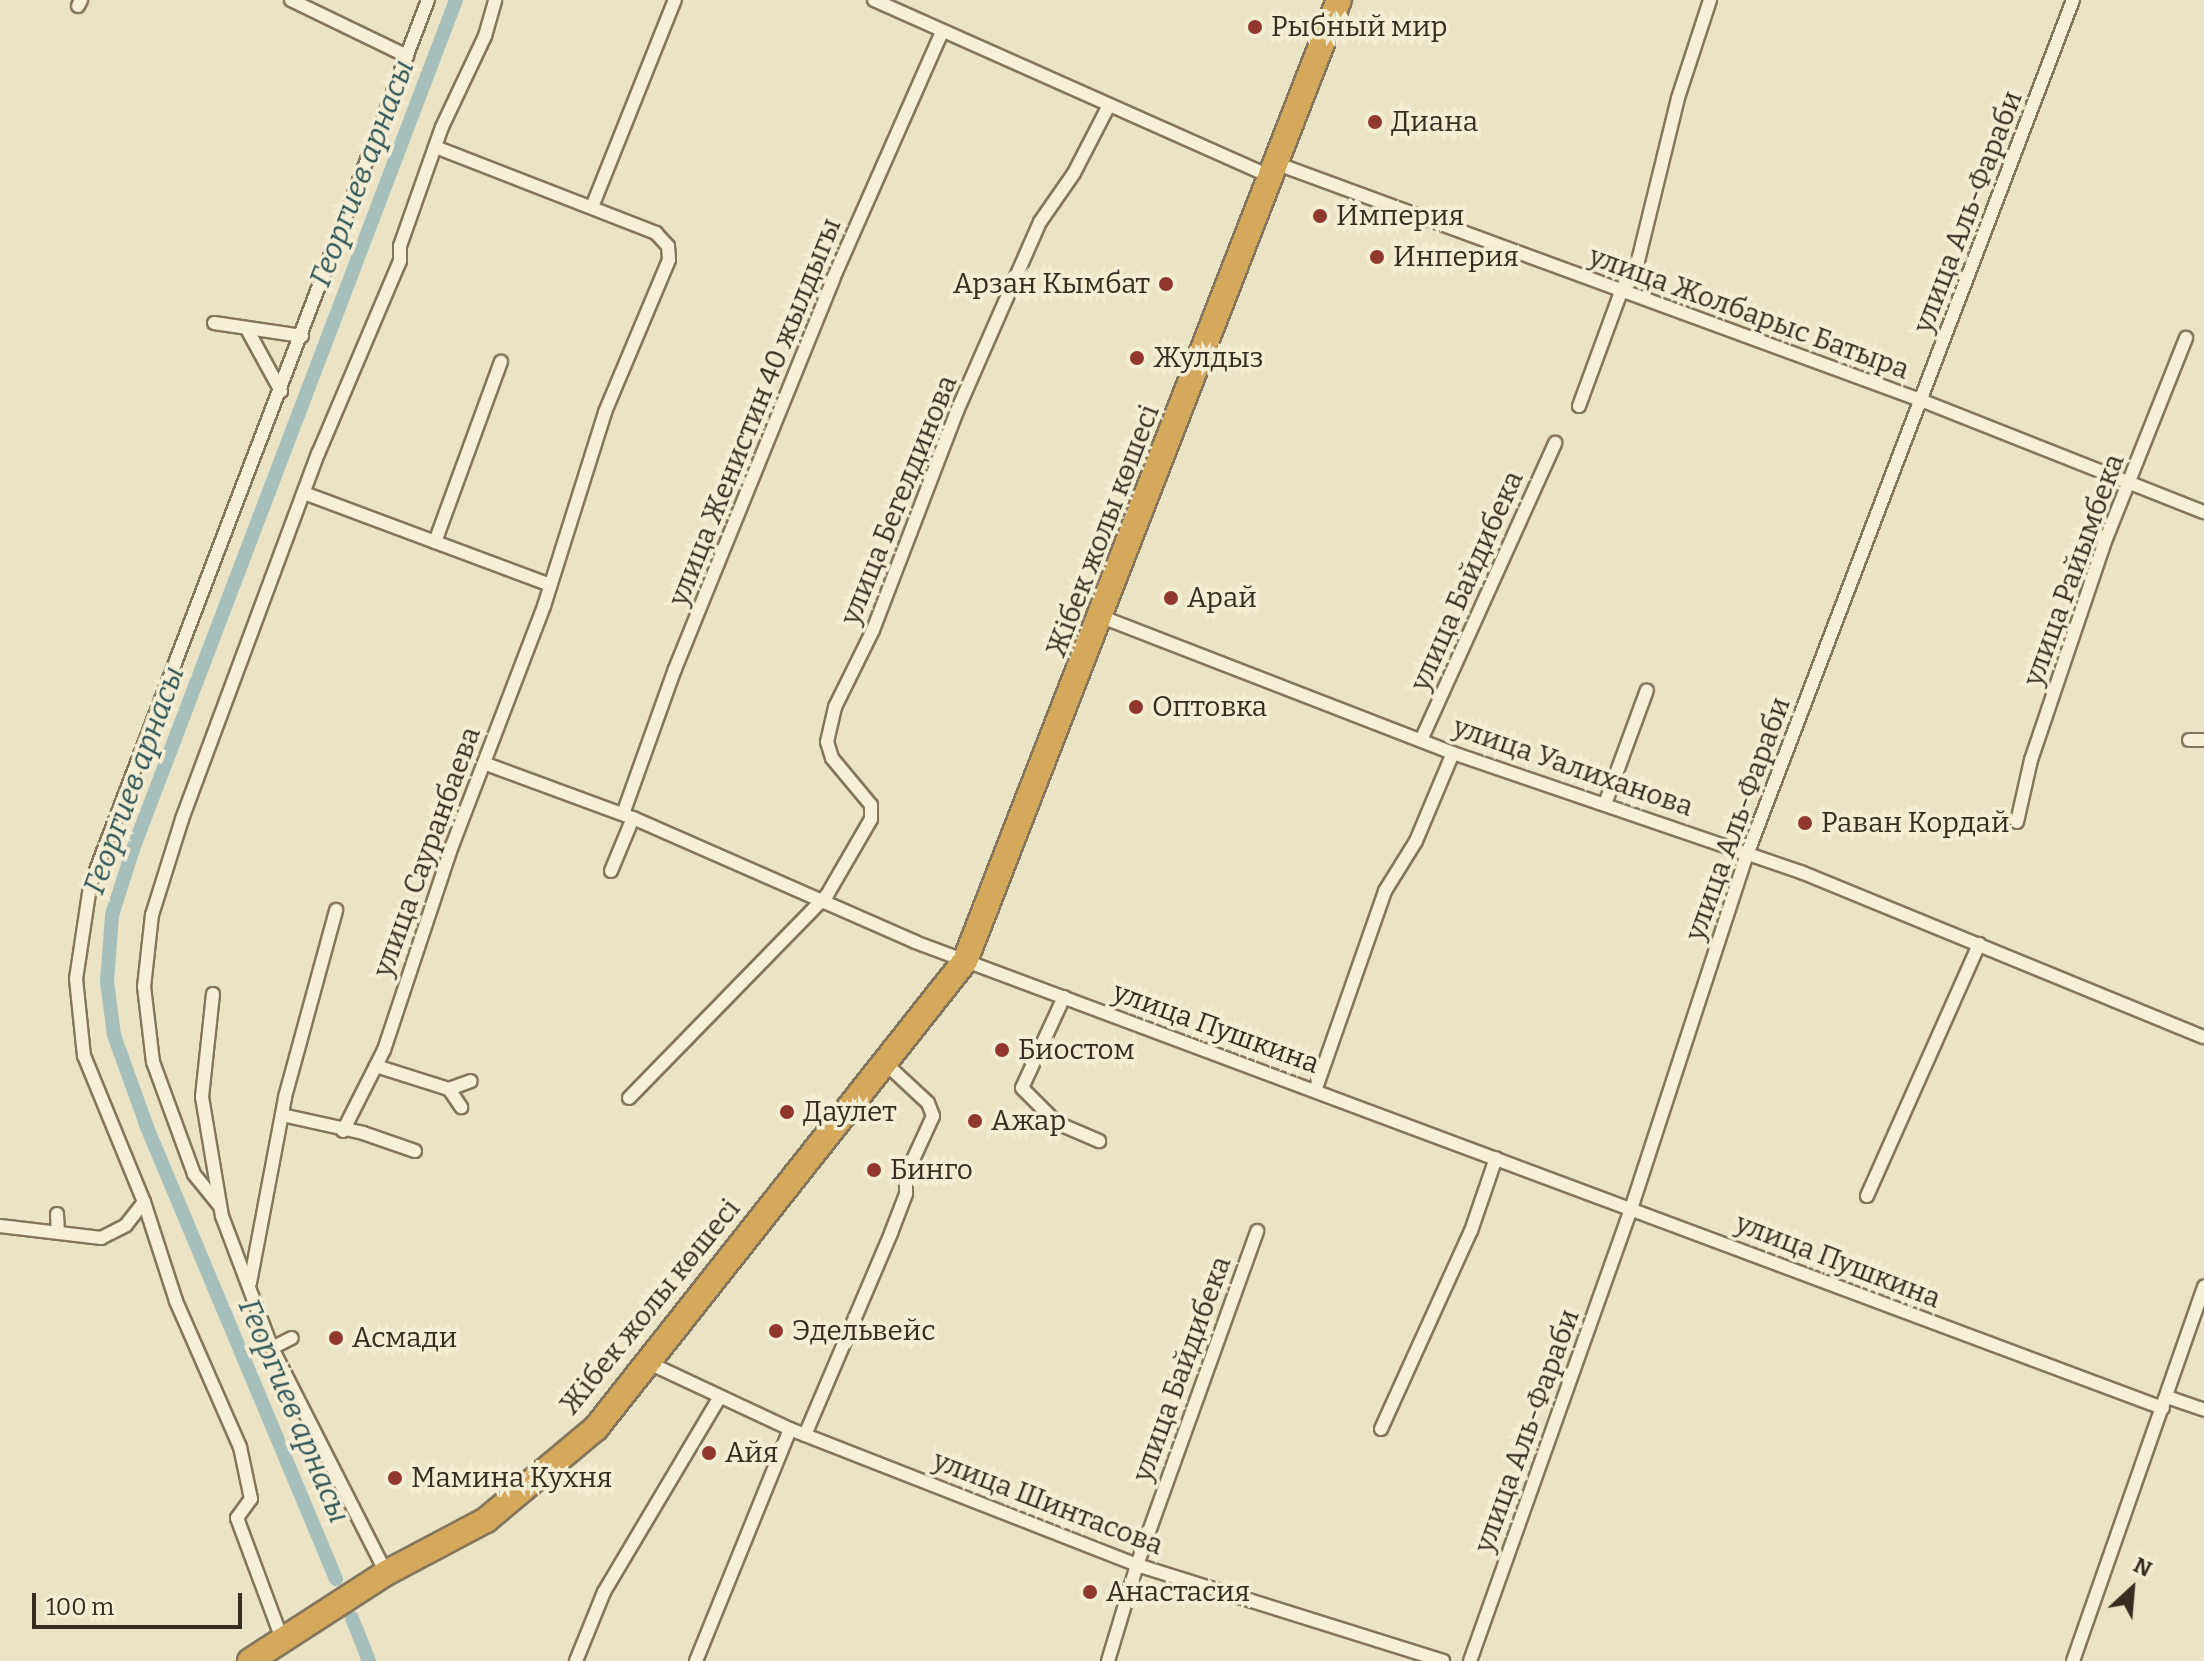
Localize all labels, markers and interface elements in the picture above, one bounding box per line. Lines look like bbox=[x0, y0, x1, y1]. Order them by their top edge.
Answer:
place label: Рыбный мир bbox=[1271, 10, 1447, 44]
marker: Рыбный мир bbox=[1246, 18, 1264, 36]
water label: Георгиев арнасы bbox=[302, 54, 422, 292]
street label: улица Аль-Фараби bbox=[1906, 86, 2030, 338]
place label: Диана bbox=[1391, 105, 1478, 139]
marker: Диана bbox=[1366, 113, 1384, 131]
place label: Империя bbox=[1336, 199, 1464, 233]
marker: Империя bbox=[1311, 207, 1329, 225]
street label: улица Женистин 40 жылдыгы bbox=[662, 213, 848, 611]
street label: улица Жолбарыс Батыра bbox=[1584, 239, 1914, 387]
place label: Инперия bbox=[1393, 240, 1519, 274]
marker: Инперия bbox=[1368, 248, 1386, 266]
place label: Арзан Кымбат bbox=[953, 267, 1150, 301]
marker: Арзан Кымбат bbox=[1157, 275, 1175, 293]
place label: Жулдыз bbox=[1153, 341, 1263, 375]
marker: Жулдыз bbox=[1128, 349, 1146, 367]
street label: улица Бегелдинова bbox=[834, 370, 964, 630]
street label: Жібек жолы көшесі bbox=[1039, 400, 1167, 662]
street label: улица Райымбека bbox=[2016, 450, 2132, 690]
street label: улица Байдибека bbox=[1403, 466, 1531, 696]
place label: Арай bbox=[1187, 581, 1257, 615]
marker: Арай bbox=[1162, 589, 1180, 607]
water label: Георгиев арнасы bbox=[76, 661, 192, 899]
place label: Оптовка bbox=[1152, 690, 1267, 724]
street label: улица Аль-Фараби bbox=[1678, 693, 1798, 945]
marker: Оптовка bbox=[1127, 698, 1145, 716]
street label: улица Уалиханова bbox=[1449, 710, 1697, 824]
street label: улица Сауранбаева bbox=[366, 722, 488, 982]
place label: Раван Кордай bbox=[1821, 806, 2009, 840]
marker: Раван Кордай bbox=[1796, 814, 1814, 832]
street label: улица Пушкина bbox=[1108, 975, 1324, 1081]
place label: Биостом bbox=[1018, 1033, 1135, 1067]
marker: Биостом bbox=[993, 1041, 1011, 1059]
place label: Даулет bbox=[803, 1095, 897, 1129]
marker: Даулет bbox=[778, 1103, 796, 1121]
place label: Ажар bbox=[991, 1104, 1066, 1138]
marker: Ажар bbox=[966, 1112, 984, 1130]
place label: Бинго bbox=[890, 1153, 973, 1187]
marker: Бинго bbox=[865, 1161, 883, 1179]
street label: Жібек жолы көшесі bbox=[553, 1192, 747, 1422]
street label: улица Пушкина bbox=[1731, 1206, 1945, 1316]
street label: улица Байдибека bbox=[1126, 1252, 1238, 1486]
water label: Георгиев арнасы bbox=[231, 1293, 357, 1529]
street label: улица Аль-Фараби bbox=[1467, 1305, 1587, 1557]
place label: Эдельвейс bbox=[792, 1314, 936, 1348]
place label: Асмади bbox=[352, 1321, 457, 1355]
marker: Эдельвейс bbox=[767, 1322, 785, 1340]
marker: Асмади bbox=[327, 1329, 345, 1347]
place label: Айя bbox=[725, 1436, 778, 1470]
marker: Айя bbox=[700, 1444, 718, 1462]
street label: улица Шинтасова bbox=[928, 1444, 1168, 1562]
place label: Мамина Кухня bbox=[411, 1461, 612, 1495]
marker: Мамина Кухня bbox=[386, 1469, 404, 1487]
north arrow bbox=[2092, 1549, 2172, 1629]
text: N bbox=[2129, 1551, 2156, 1583]
place label: Анастасия bbox=[1106, 1575, 1250, 1609]
scale bar bbox=[36, 1577, 246, 1627]
marker: Анастасия bbox=[1081, 1583, 1099, 1601]
text: 100 m bbox=[46, 1593, 114, 1621]

